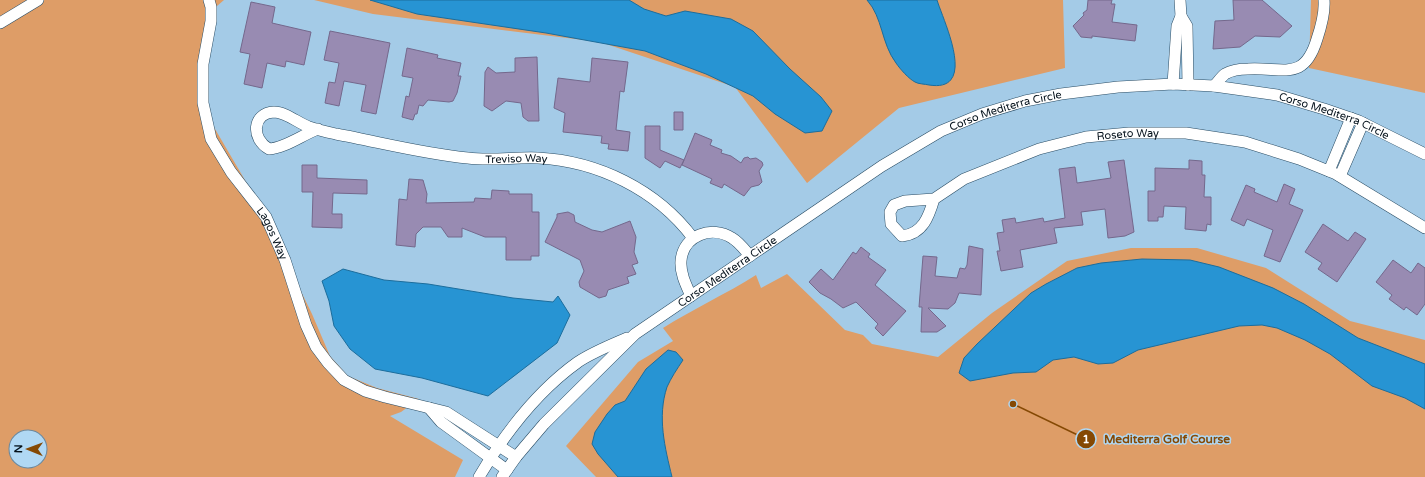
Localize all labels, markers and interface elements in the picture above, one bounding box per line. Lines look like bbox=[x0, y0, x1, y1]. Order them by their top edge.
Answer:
street label: Corso Mediterra Circle bbox=[948, 88, 1063, 134]
street label: Corso Mediterra Circle bbox=[1277, 90, 1391, 142]
street label: Roseto Way bbox=[1096, 127, 1159, 143]
street label: Treviso Way bbox=[485, 152, 548, 166]
street label: Lagos Way bbox=[254, 205, 290, 262]
street label: Corso Mediterra Circle bbox=[675, 234, 779, 310]
callout: Mediterra Golf Course bbox=[1076, 427, 1238, 451]
north arrow bbox=[8, 429, 48, 469]
text: 1 bbox=[1082, 432, 1090, 446]
text: Mediterra Golf Course bbox=[1104, 432, 1230, 446]
text: N bbox=[12, 444, 25, 453]

